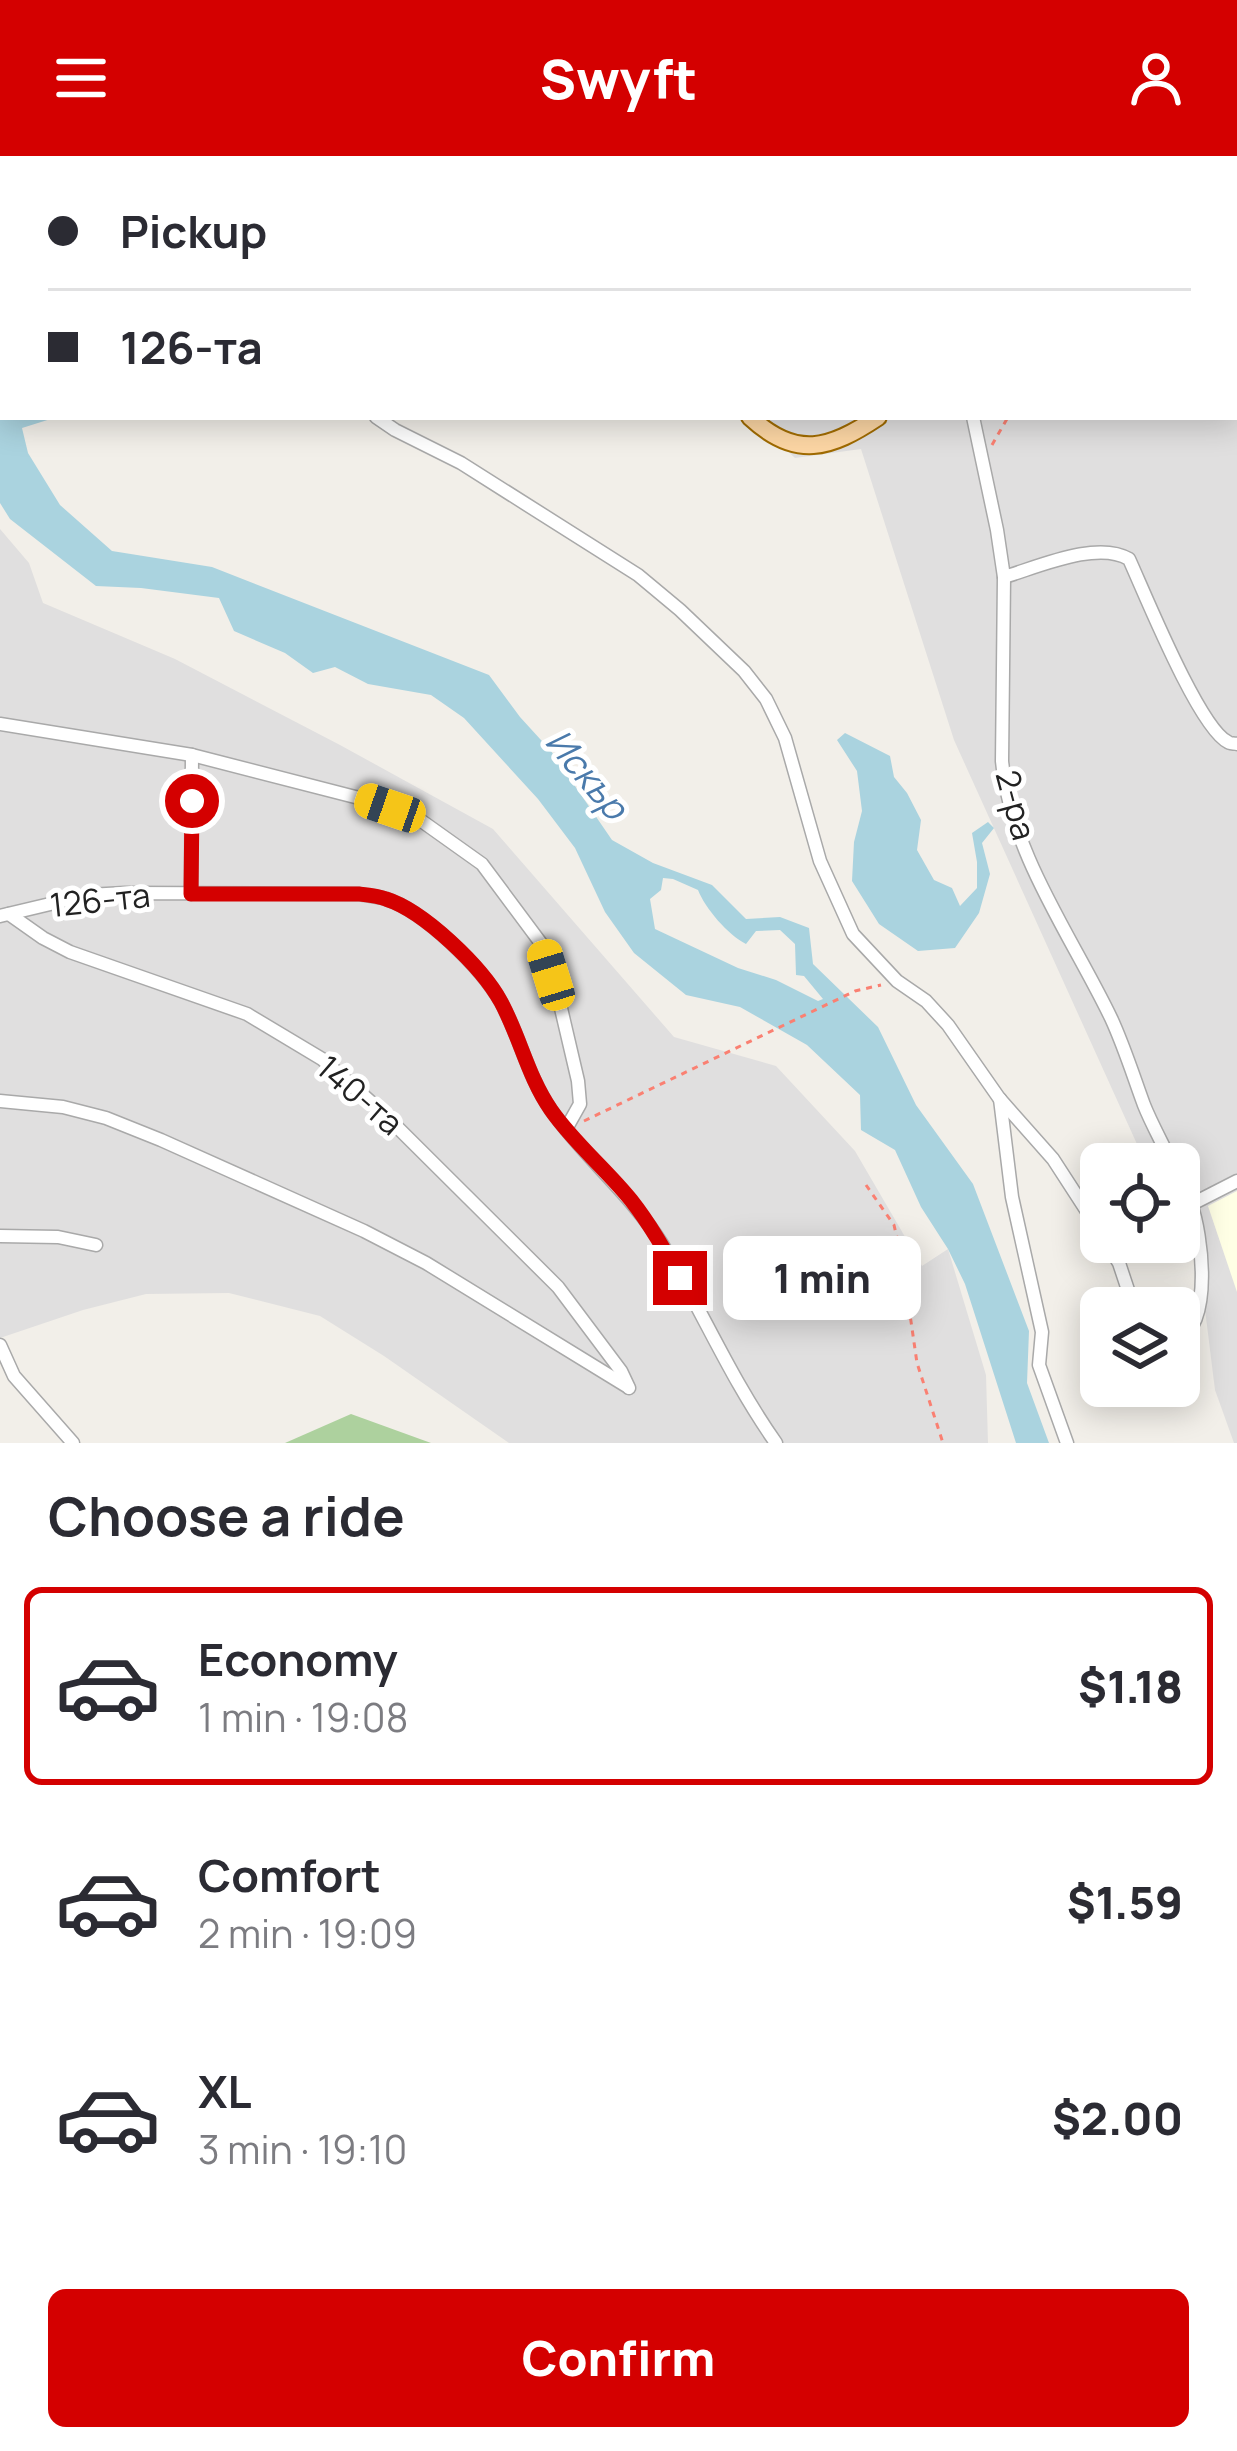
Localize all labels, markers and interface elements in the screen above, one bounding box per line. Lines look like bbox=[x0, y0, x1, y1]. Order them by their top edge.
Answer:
text: Swyft bbox=[540, 41, 697, 115]
icon: menu bbox=[48, 45, 114, 111]
icon: person bbox=[1123, 45, 1189, 111]
text: Pickup bbox=[120, 200, 267, 262]
text: 126-та bbox=[120, 316, 263, 378]
water label: Искър bbox=[535, 718, 641, 831]
street label: 2-ра bbox=[986, 765, 1047, 845]
route start bbox=[165, 774, 219, 828]
car bbox=[350, 779, 430, 837]
street label: 126-та bbox=[48, 872, 152, 927]
car bbox=[523, 935, 579, 1015]
street label: 140-та bbox=[308, 1045, 413, 1145]
map controls bbox=[1080, 1143, 1200, 1407]
button: locate bbox=[1080, 1143, 1200, 1263]
callout: 1 min bbox=[722, 1236, 920, 1320]
route end bbox=[653, 1251, 707, 1305]
text: 1 min bbox=[773, 1251, 871, 1305]
button: layers bbox=[1080, 1287, 1200, 1407]
text: Choose a ride bbox=[48, 1478, 405, 1552]
text: Economy bbox=[198, 1628, 398, 1690]
icon: car bbox=[54, 1632, 162, 1740]
text: $1.18 bbox=[1078, 1655, 1183, 1717]
text: 1 min · 19:08 bbox=[198, 1690, 408, 1744]
text: Comfort bbox=[198, 1844, 381, 1906]
icon: car bbox=[54, 1848, 162, 1956]
text: $1.59 bbox=[1067, 1871, 1183, 1933]
text: 2 min · 19:09 bbox=[198, 1906, 417, 1960]
text: XL bbox=[198, 2060, 252, 2122]
icon: car bbox=[54, 2064, 162, 2172]
text: $2.00 bbox=[1052, 2087, 1183, 2149]
text: 3 min · 19:10 bbox=[198, 2122, 407, 2176]
button: Confirm bbox=[48, 2289, 1189, 2427]

